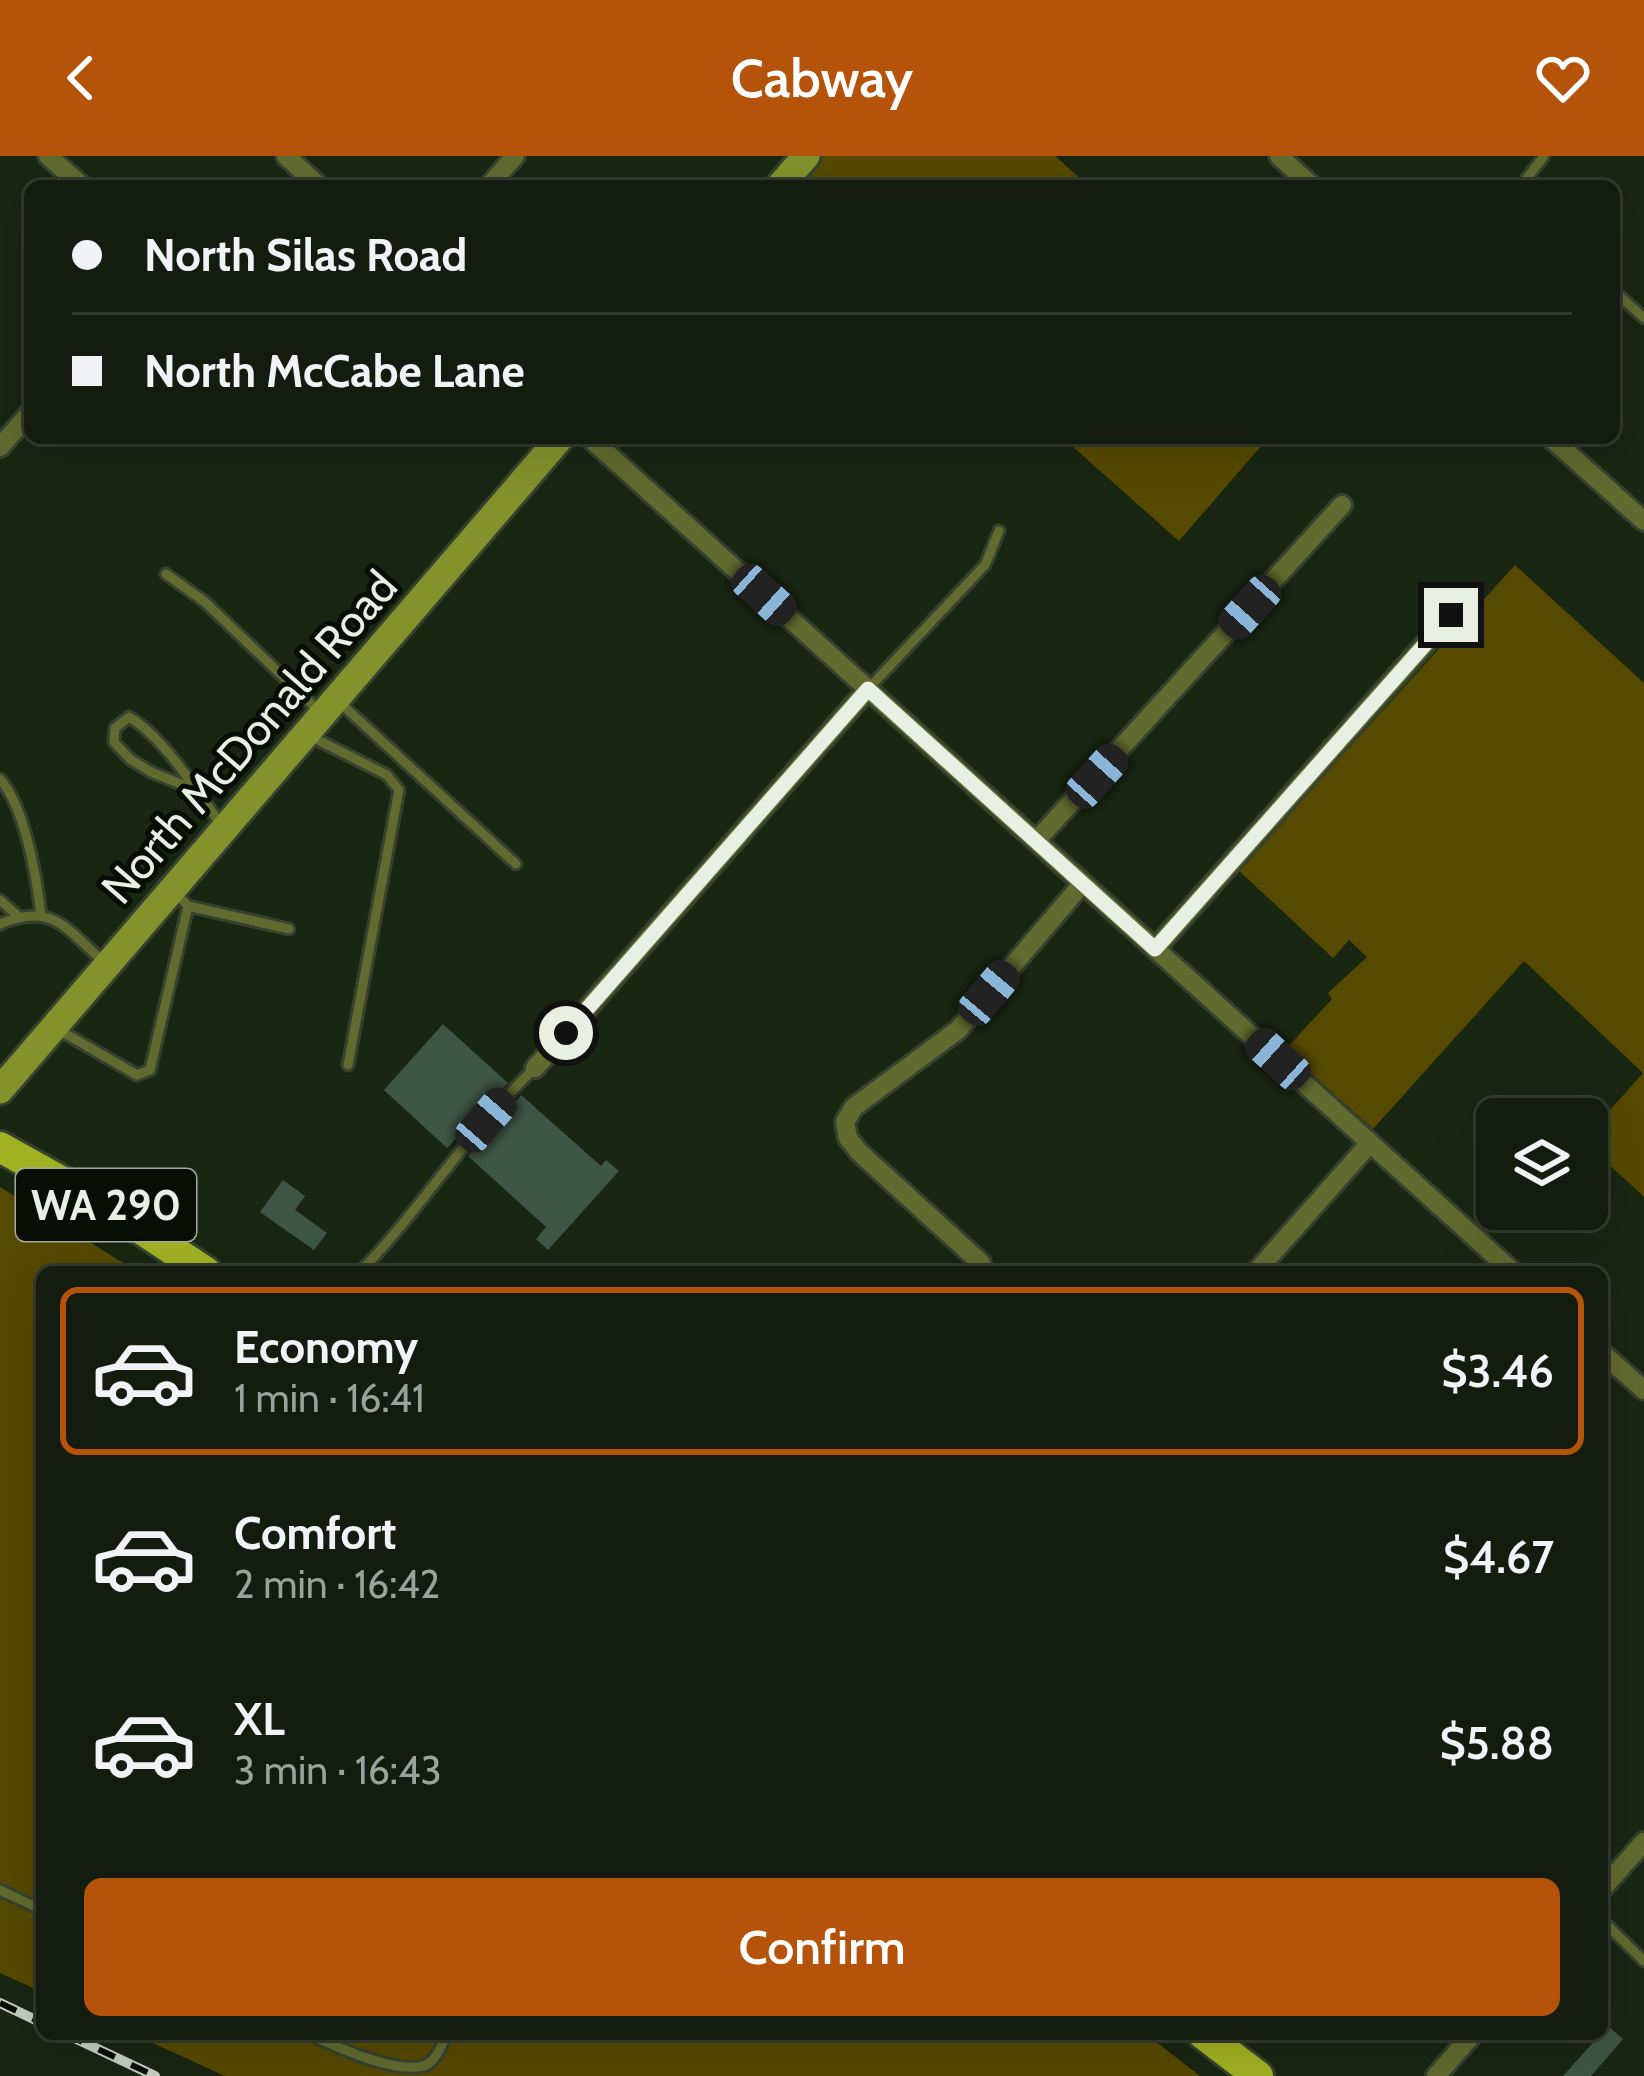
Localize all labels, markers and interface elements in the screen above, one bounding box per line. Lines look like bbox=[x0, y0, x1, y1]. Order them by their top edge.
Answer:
icon: back bbox=[48, 45, 114, 111]
text: Cabway bbox=[731, 45, 913, 111]
icon: heart bbox=[1530, 45, 1596, 111]
text: North Silas Road bbox=[144, 228, 467, 282]
text: North McCabe Lane bbox=[144, 344, 525, 398]
car bbox=[725, 558, 803, 632]
street label: North McDonald Road bbox=[90, 560, 408, 914]
car bbox=[1213, 568, 1287, 646]
route end bbox=[1424, 588, 1478, 642]
car bbox=[1060, 737, 1134, 815]
car bbox=[952, 954, 1026, 1032]
route start bbox=[539, 1006, 593, 1060]
car bbox=[1239, 1022, 1317, 1096]
car bbox=[449, 1081, 523, 1159]
map controls bbox=[1476, 1098, 1608, 1230]
button: layers bbox=[1476, 1098, 1608, 1230]
road number: WA 290 bbox=[16, 1169, 196, 1241]
icon: car bbox=[90, 1317, 198, 1425]
text: Economy bbox=[234, 1320, 418, 1374]
text: $3.46 bbox=[1441, 1344, 1554, 1398]
text: 1 min · 16:41 bbox=[234, 1374, 425, 1422]
icon: car bbox=[90, 1503, 198, 1611]
text: Comfort bbox=[234, 1506, 397, 1560]
text: $4.67 bbox=[1443, 1530, 1554, 1584]
text: 2 min · 16:42 bbox=[234, 1560, 440, 1608]
icon: car bbox=[90, 1689, 198, 1797]
text: XL bbox=[234, 1692, 285, 1746]
text: $5.88 bbox=[1439, 1716, 1554, 1770]
text: 3 min · 16:43 bbox=[234, 1746, 442, 1794]
button: Confirm bbox=[84, 1878, 1560, 2016]

